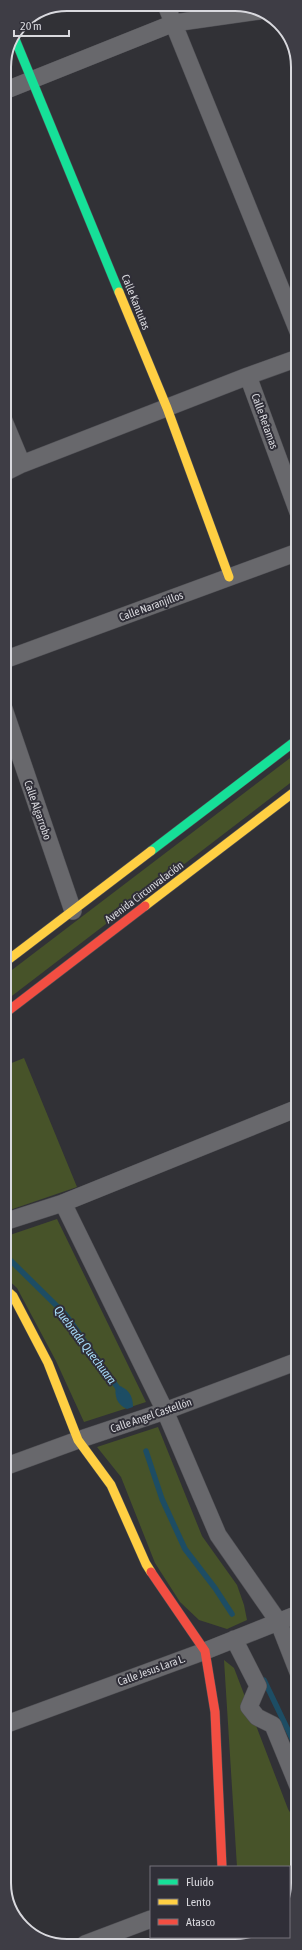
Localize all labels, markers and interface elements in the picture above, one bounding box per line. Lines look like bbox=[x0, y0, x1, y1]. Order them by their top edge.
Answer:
scale bar bbox=[14, 12, 69, 38]
text: 20 m bbox=[20, 19, 42, 33]
street label: Calle Kantutas bbox=[119, 273, 153, 331]
street label: Calle Retamas bbox=[249, 392, 281, 450]
street label: Calle Naranjillos bbox=[117, 589, 185, 623]
street label: Calle Algarrobo bbox=[22, 779, 54, 841]
street label: Avenida Circunvalación bbox=[103, 859, 185, 925]
water label: Quebrada Quechuara bbox=[51, 1303, 119, 1387]
street label: Calle Angel Castellón bbox=[109, 1395, 193, 1435]
street label: Calle Jesus Lara L. bbox=[116, 1652, 186, 1688]
legend bbox=[150, 1866, 290, 1938]
text: Fluido bbox=[186, 1875, 214, 1889]
text: Lento bbox=[186, 1895, 211, 1909]
text: Atasco bbox=[186, 1915, 216, 1929]

